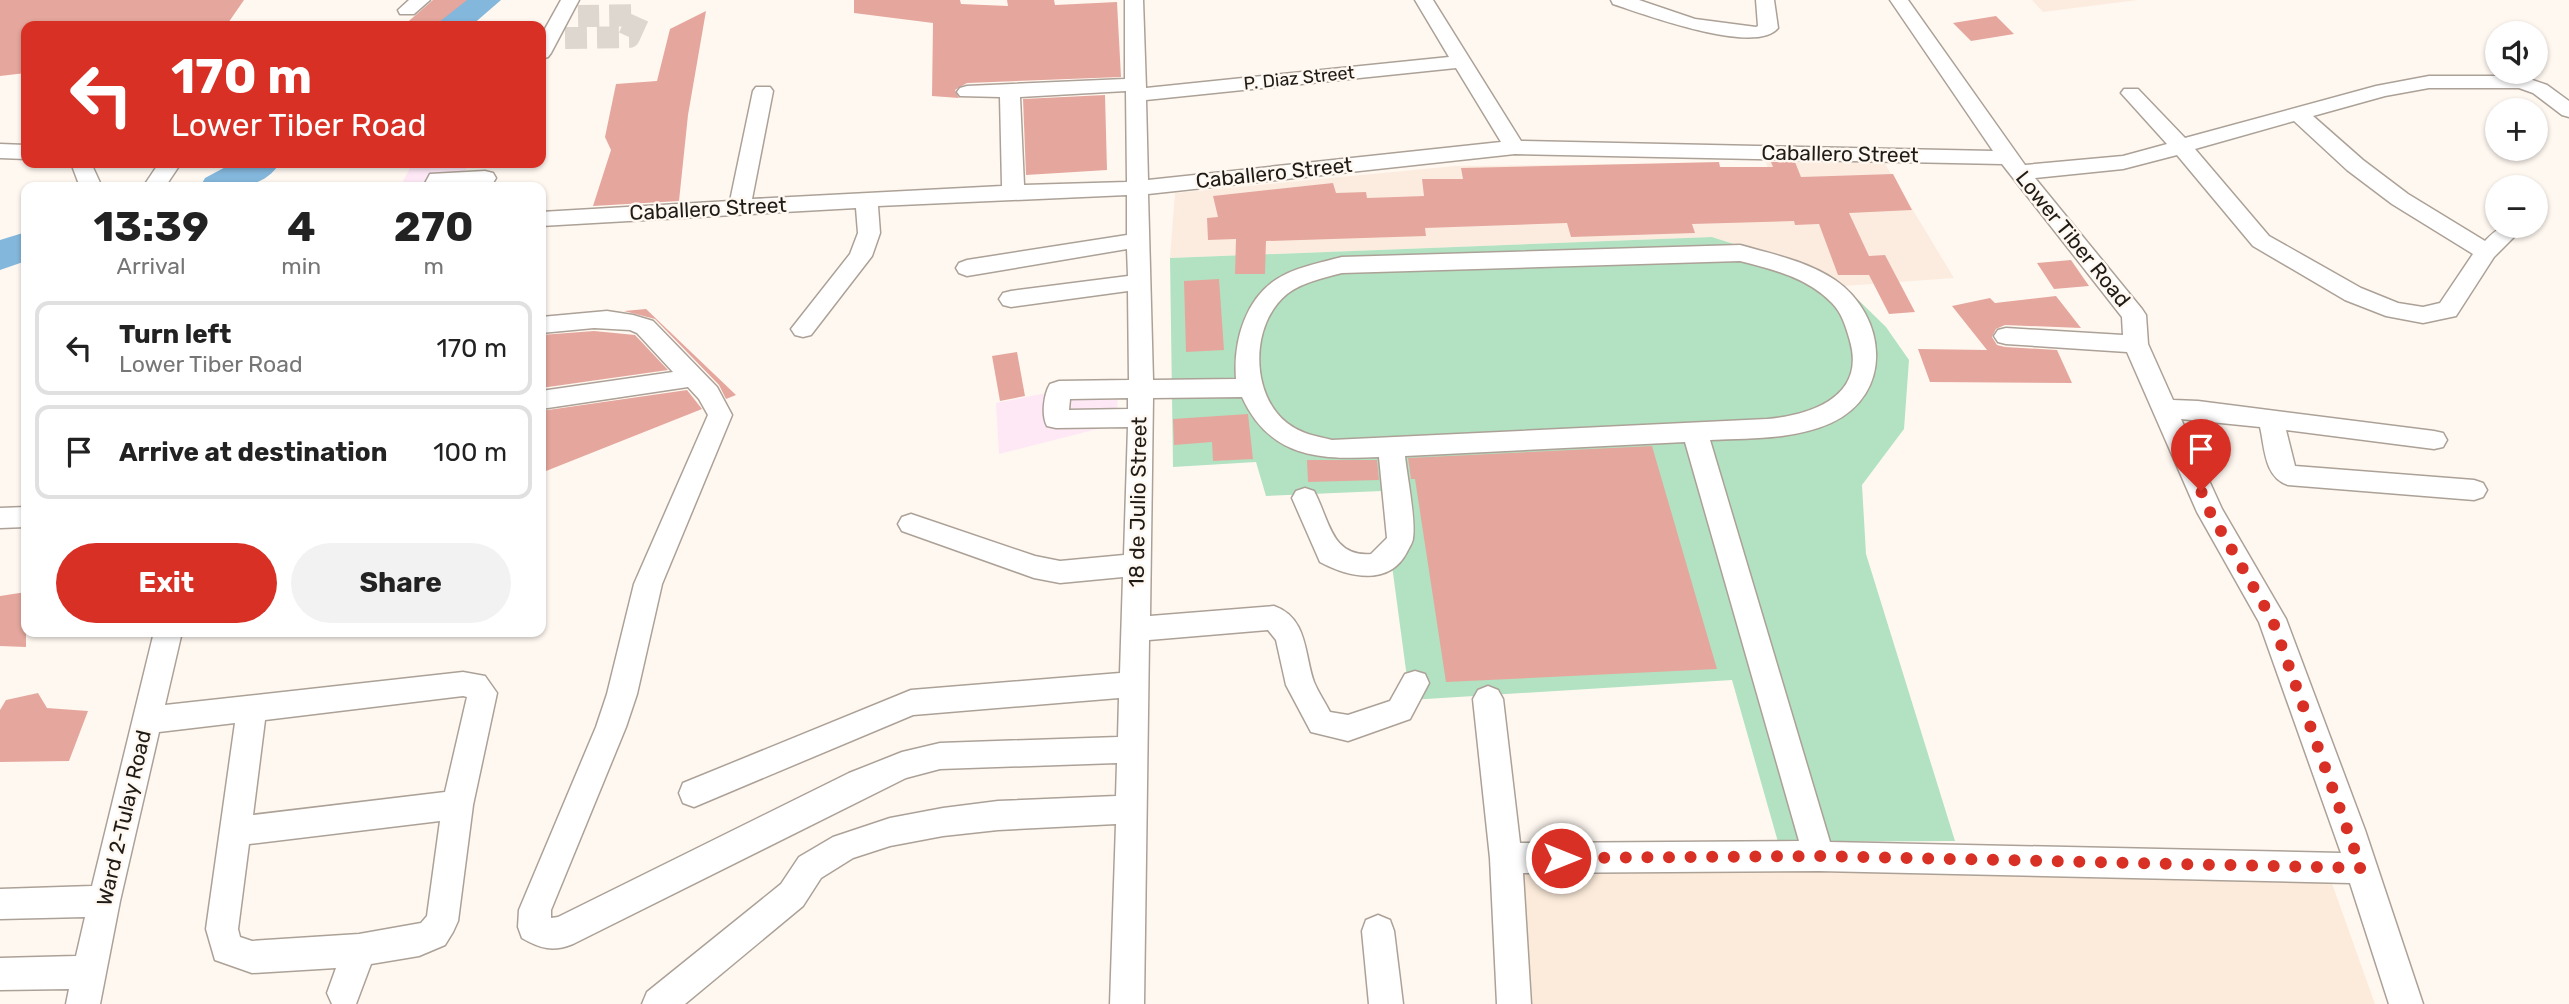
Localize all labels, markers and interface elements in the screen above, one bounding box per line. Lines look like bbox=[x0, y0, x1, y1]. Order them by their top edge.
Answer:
map controls bbox=[2485, 21, 2548, 238]
button: sound bbox=[2485, 21, 2548, 84]
text: 170 m bbox=[171, 47, 312, 105]
icon: left bbox=[56, 49, 147, 140]
street label: P. Diaz Street bbox=[1242, 61, 1356, 95]
button: + bbox=[2485, 98, 2548, 161]
text: Lower Tiber Road bbox=[171, 106, 426, 144]
street label: Caballero Street bbox=[1761, 140, 1919, 167]
street label: Caballero Street bbox=[1194, 152, 1353, 193]
street label: Lower Tiber Road bbox=[2011, 166, 2136, 312]
button: − bbox=[2485, 175, 2548, 238]
street label: Caballero Street bbox=[629, 192, 787, 225]
text: 13:39 bbox=[93, 202, 209, 252]
text: 4 bbox=[287, 202, 316, 252]
text: 270 bbox=[394, 202, 474, 252]
text: Arrival bbox=[117, 252, 186, 280]
text: min bbox=[281, 252, 321, 280]
text: m bbox=[423, 252, 444, 280]
text: Turn left bbox=[119, 319, 231, 350]
icon: left bbox=[60, 329, 98, 367]
text: 170 m bbox=[437, 333, 507, 364]
text: Lower Tiber Road bbox=[119, 350, 303, 378]
street label: 18 de Julio Street bbox=[1124, 416, 1151, 588]
pin bbox=[2171, 419, 2231, 491]
icon: arrive bbox=[2182, 430, 2220, 468]
icon: arrive bbox=[60, 433, 98, 471]
text: Arrive at destination bbox=[119, 437, 387, 468]
text: 100 m bbox=[433, 437, 507, 468]
button: Exit bbox=[56, 543, 277, 623]
button: Share bbox=[291, 543, 511, 623]
street label: Ward 2-Tulay Road bbox=[91, 728, 156, 908]
position arrow bbox=[1524, 821, 1598, 895]

